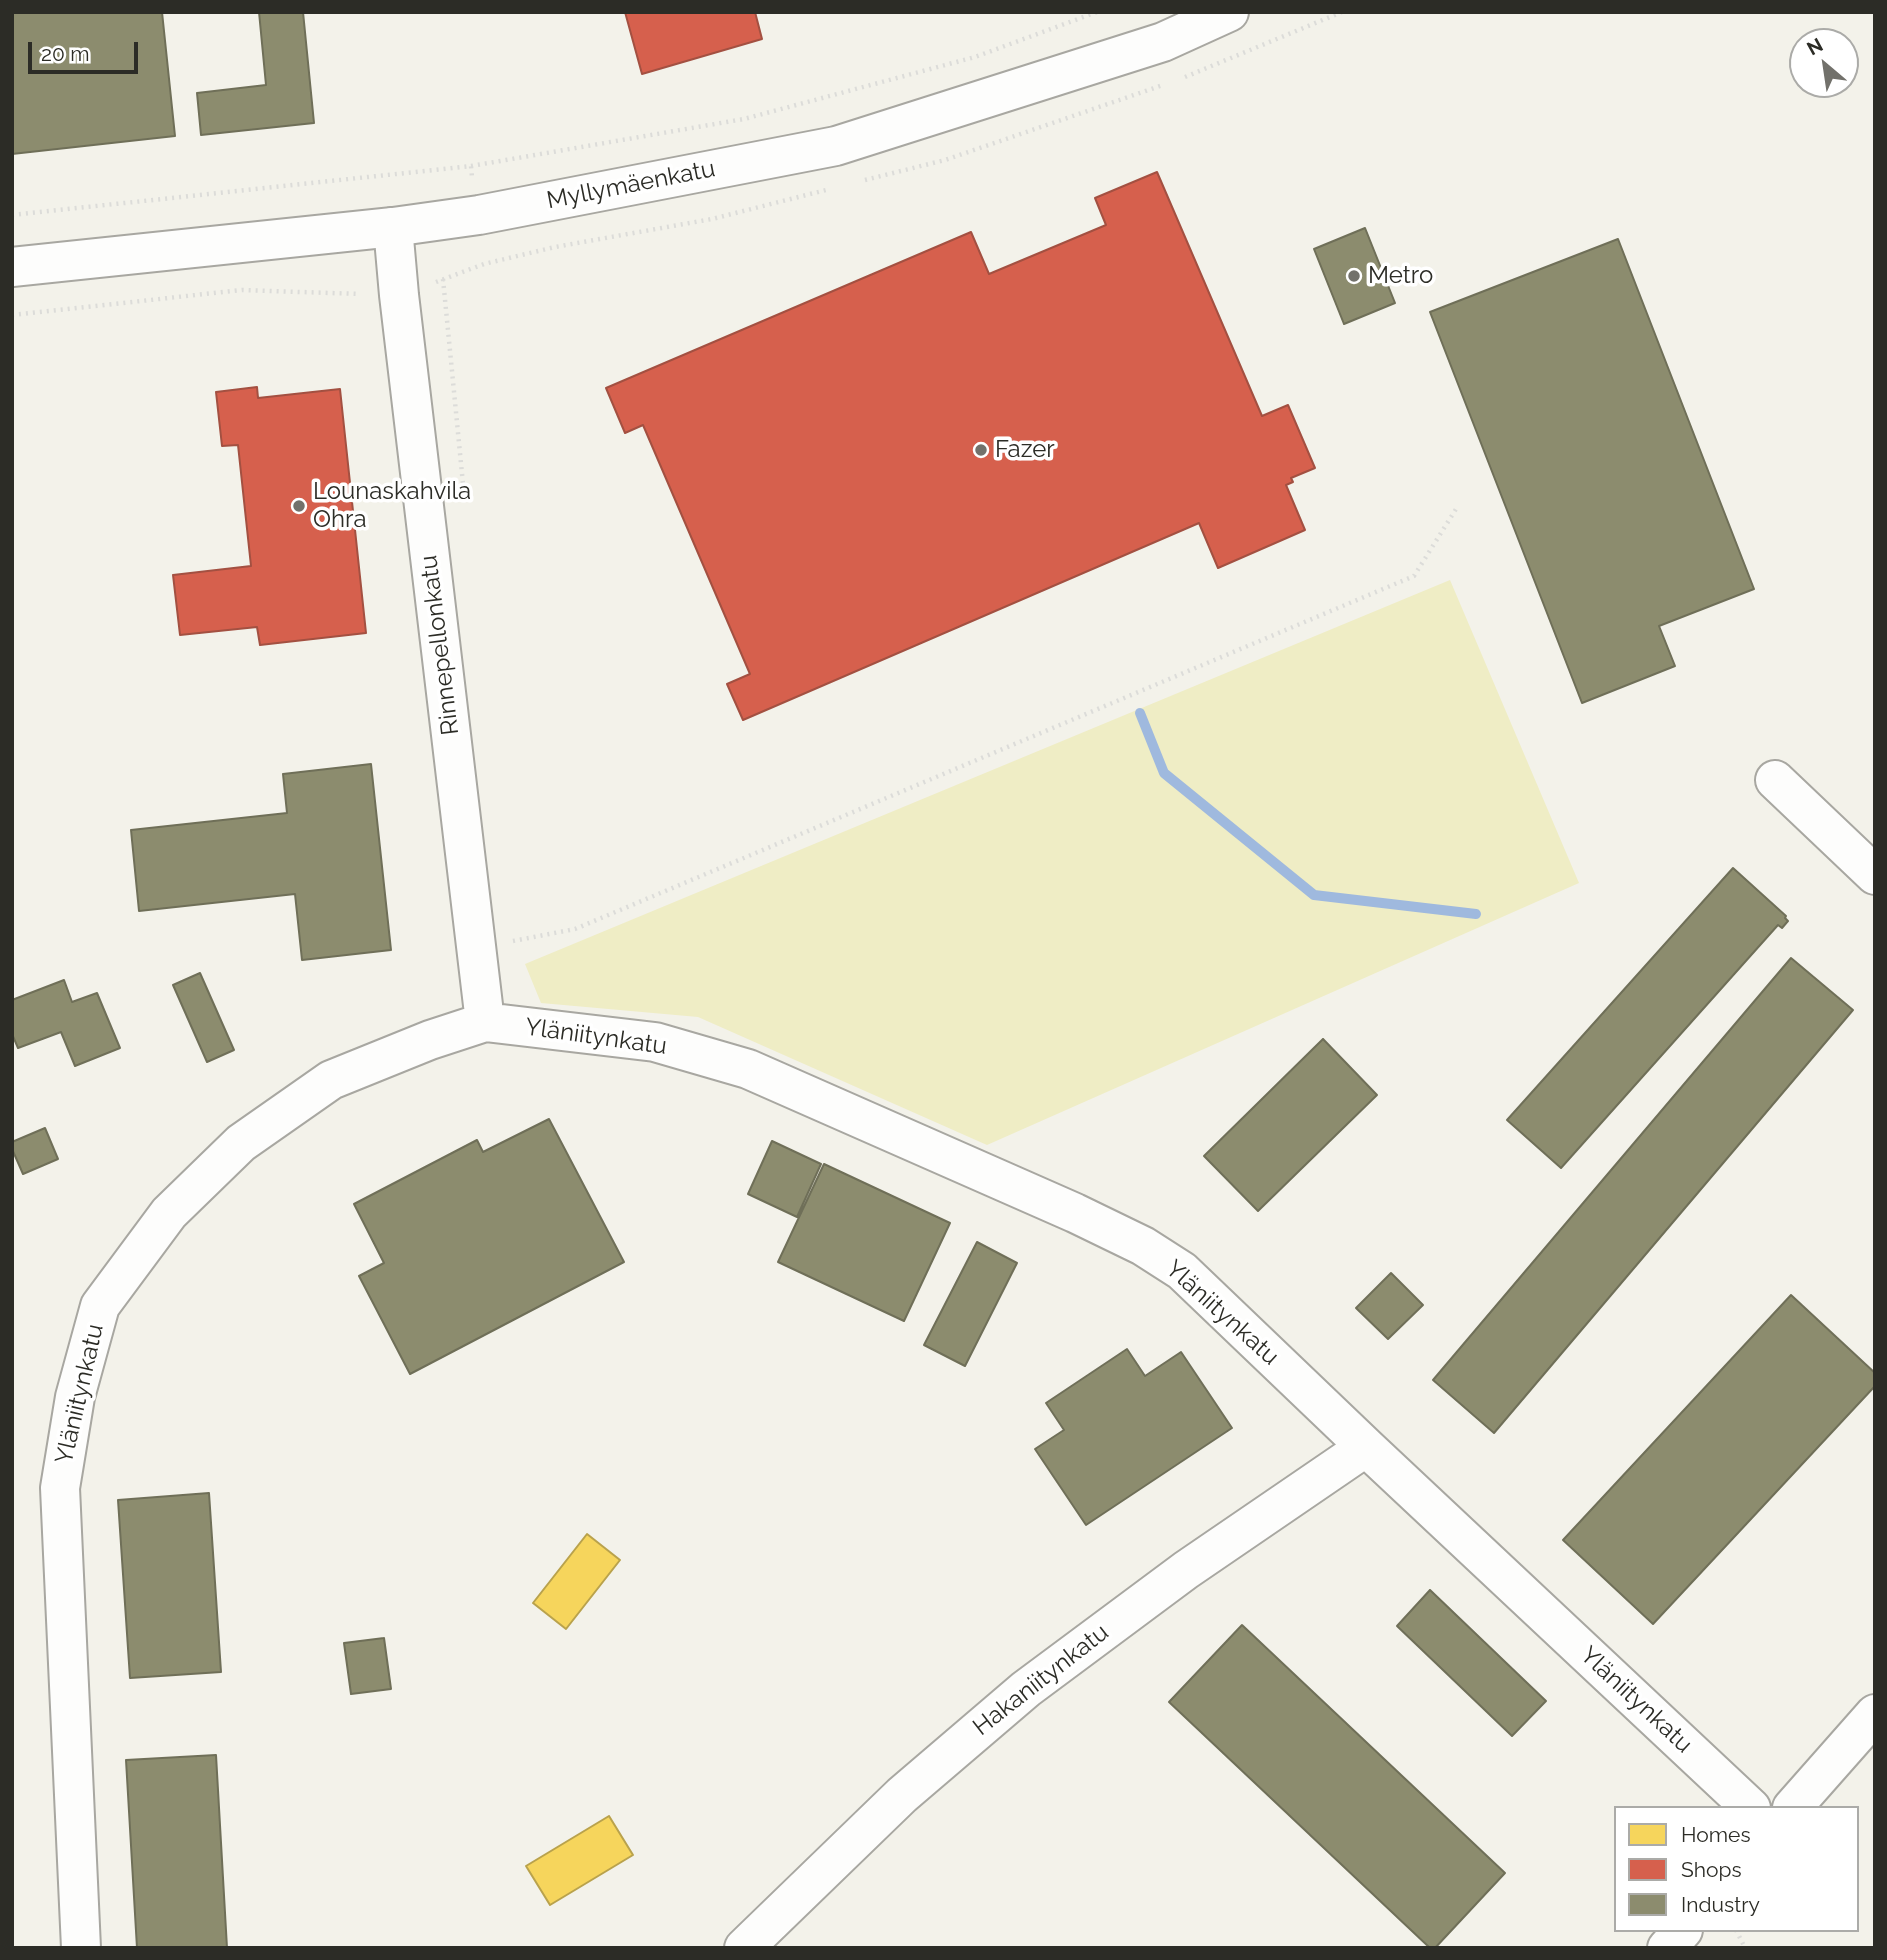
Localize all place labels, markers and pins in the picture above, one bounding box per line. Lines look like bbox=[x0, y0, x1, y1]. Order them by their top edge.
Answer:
place label: Metro bbox=[1368, 262, 1433, 290]
marker: Metro bbox=[1346, 268, 1362, 284]
place label: Fazer bbox=[995, 436, 1055, 464]
marker: Fazer bbox=[973, 442, 989, 458]
place label: Lounaskahvila Ohra bbox=[313, 478, 471, 534]
marker: Lounaskahvila Ohra bbox=[291, 498, 307, 514]

